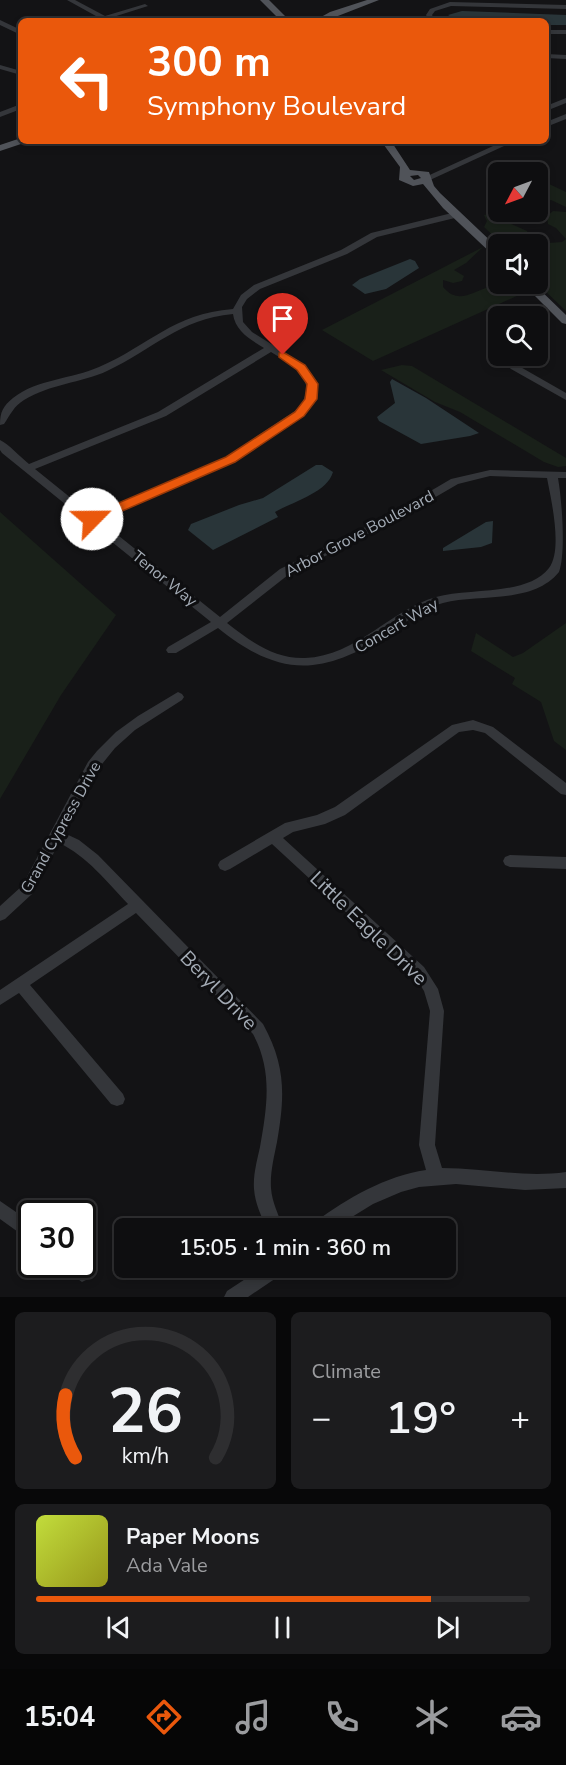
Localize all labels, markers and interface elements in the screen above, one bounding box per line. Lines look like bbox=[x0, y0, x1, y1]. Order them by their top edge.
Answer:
text: 300 m bbox=[147, 34, 271, 91]
icon: left bbox=[48, 42, 126, 120]
text: Symphony Boulevard bbox=[147, 88, 406, 125]
north arrow bbox=[488, 162, 548, 222]
map controls bbox=[488, 162, 548, 366]
button: sound bbox=[488, 234, 548, 294]
pin bbox=[257, 293, 308, 355]
icon: arrive bbox=[266, 302, 299, 335]
button: search bbox=[488, 306, 548, 366]
street label: Arbor Grove Boulevard bbox=[281, 485, 438, 582]
position arrow bbox=[60, 487, 124, 551]
street label: Tenor Way bbox=[127, 546, 202, 612]
street label: Concert Way bbox=[351, 593, 443, 659]
street label: Grand Cypress Drive bbox=[15, 758, 106, 897]
street label: Little Eagle Drive bbox=[304, 865, 433, 991]
street label: Beryl Drive bbox=[174, 945, 263, 1036]
speed limit sign: 30 bbox=[18, 1200, 96, 1278]
text: 15:05 · 1 min · 360 m bbox=[179, 1233, 391, 1263]
text: Climate bbox=[312, 1358, 381, 1385]
text: 26 bbox=[108, 1369, 183, 1454]
text: 19° bbox=[385, 1388, 456, 1449]
text: − bbox=[312, 1396, 331, 1441]
text: + bbox=[510, 1396, 530, 1441]
text: km/h bbox=[122, 1441, 169, 1471]
text: Paper Moons bbox=[126, 1522, 260, 1552]
text: Ada Vale bbox=[126, 1552, 208, 1579]
icon: previous bbox=[102, 1611, 135, 1644]
icon: pause bbox=[266, 1611, 299, 1644]
icon: next bbox=[431, 1611, 464, 1644]
icon: directions bbox=[143, 1696, 185, 1738]
icon: music bbox=[232, 1696, 274, 1738]
icon: phone bbox=[321, 1696, 363, 1738]
icon: climate bbox=[411, 1696, 453, 1738]
icon: car bbox=[500, 1696, 542, 1738]
text: 15:04 bbox=[24, 1699, 95, 1736]

